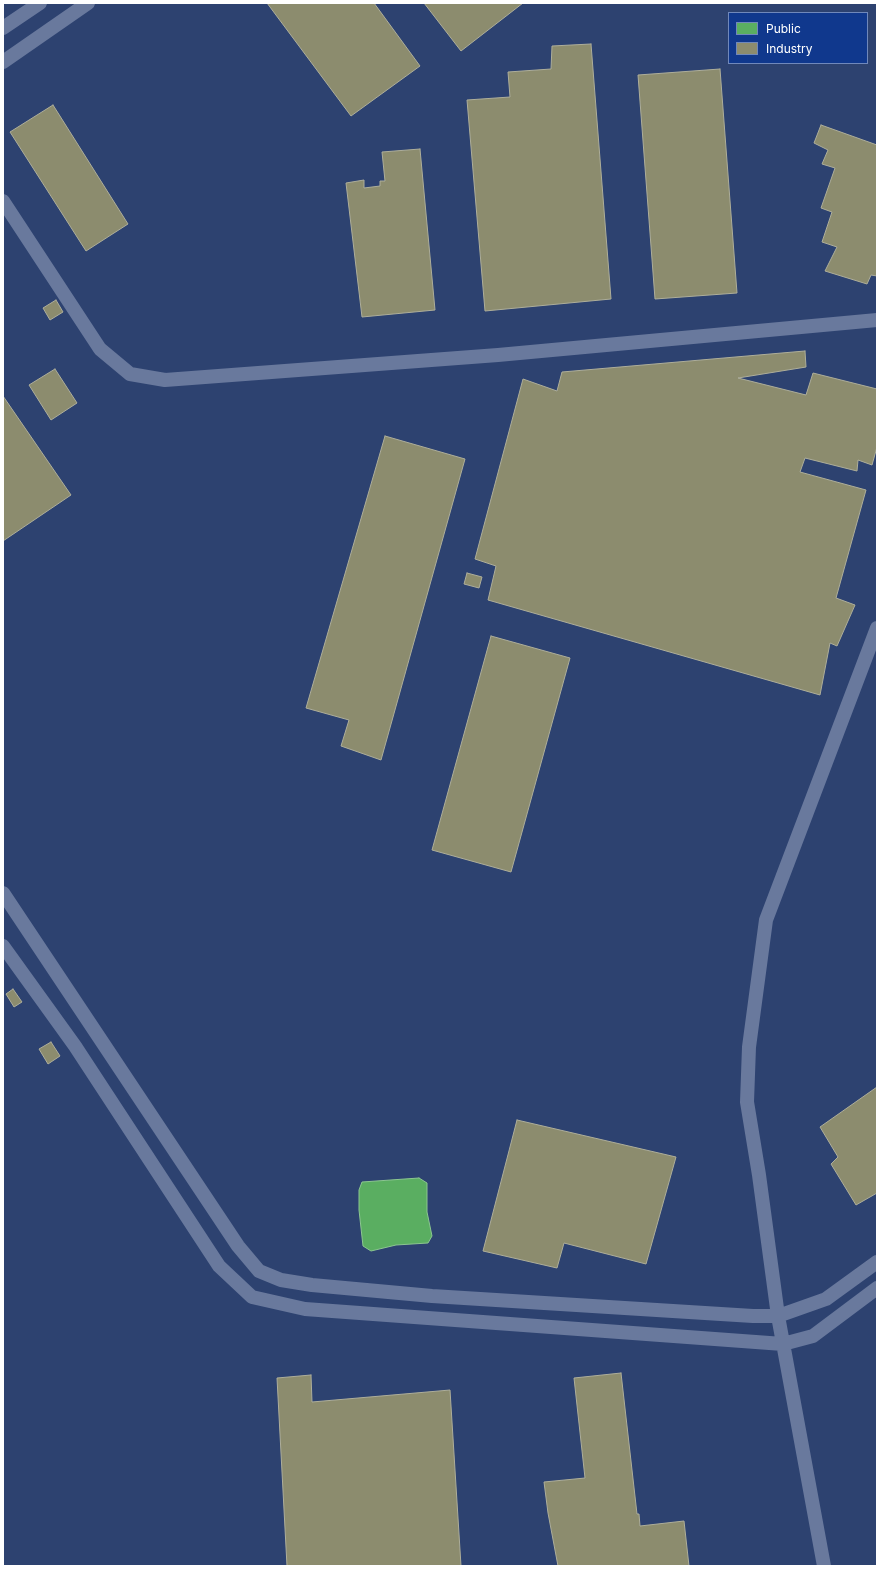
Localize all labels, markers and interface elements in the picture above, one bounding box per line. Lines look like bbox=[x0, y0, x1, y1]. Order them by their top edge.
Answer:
legend bbox=[728, 12, 868, 64]
text: Public bbox=[766, 21, 801, 36]
text: Industry bbox=[766, 41, 812, 56]

